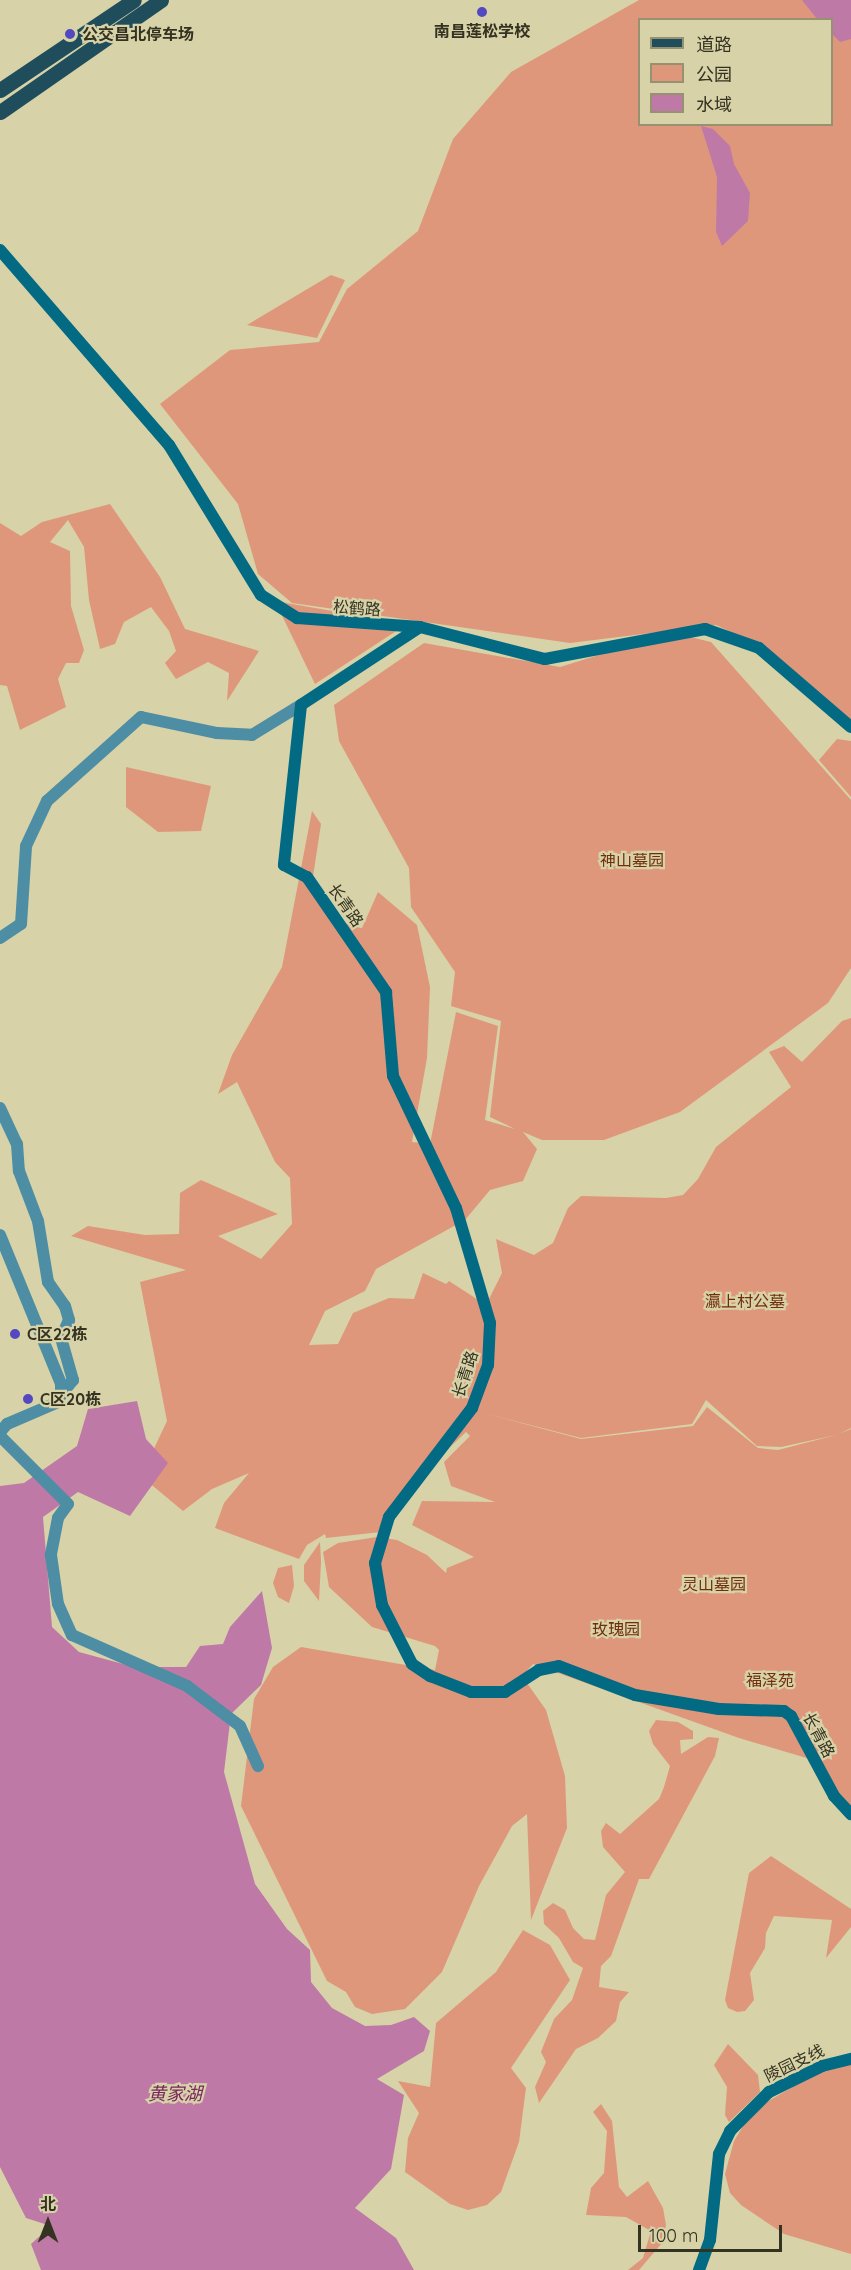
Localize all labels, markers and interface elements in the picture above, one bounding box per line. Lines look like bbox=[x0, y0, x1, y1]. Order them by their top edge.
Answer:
marker: 南昌莲松学校 bbox=[475, 5, 489, 19]
legend bbox=[638, 18, 833, 126]
place label: 南昌莲松学校 bbox=[434, 21, 530, 41]
place label: 公交昌北停车场 bbox=[82, 24, 194, 44]
marker: 公交昌北停车场 bbox=[63, 27, 77, 41]
text: 道路 bbox=[696, 33, 732, 56]
text: 公园 bbox=[696, 63, 732, 86]
text: 水域 bbox=[696, 93, 732, 116]
street label: 松鹤路 bbox=[332, 597, 382, 619]
park label: 神山墓园 bbox=[600, 850, 664, 870]
street label: 长青路 bbox=[324, 880, 368, 930]
park label: 瀛上村公墓 bbox=[705, 1291, 785, 1311]
place label: C区22栋 bbox=[27, 1324, 87, 1344]
marker: C区22栋 bbox=[8, 1327, 22, 1341]
street label: 长青路 bbox=[448, 1348, 482, 1400]
place label: C区20栋 bbox=[40, 1389, 101, 1409]
marker: C区20栋 bbox=[21, 1392, 35, 1406]
park label: 灵山墓园 bbox=[682, 1574, 746, 1594]
park label: 玫瑰园 bbox=[592, 1619, 640, 1639]
park label: 福泽苑 bbox=[746, 1670, 794, 1690]
street label: 长青路 bbox=[799, 1709, 839, 1761]
street label: 陵园支线 bbox=[761, 2040, 827, 2086]
water label: 黄家湖 bbox=[148, 2083, 202, 2105]
north arrow bbox=[18, 2192, 78, 2252]
text: 北 bbox=[40, 2194, 56, 2214]
scale bar bbox=[641, 2213, 785, 2251]
text: 100 m bbox=[649, 2224, 698, 2247]

